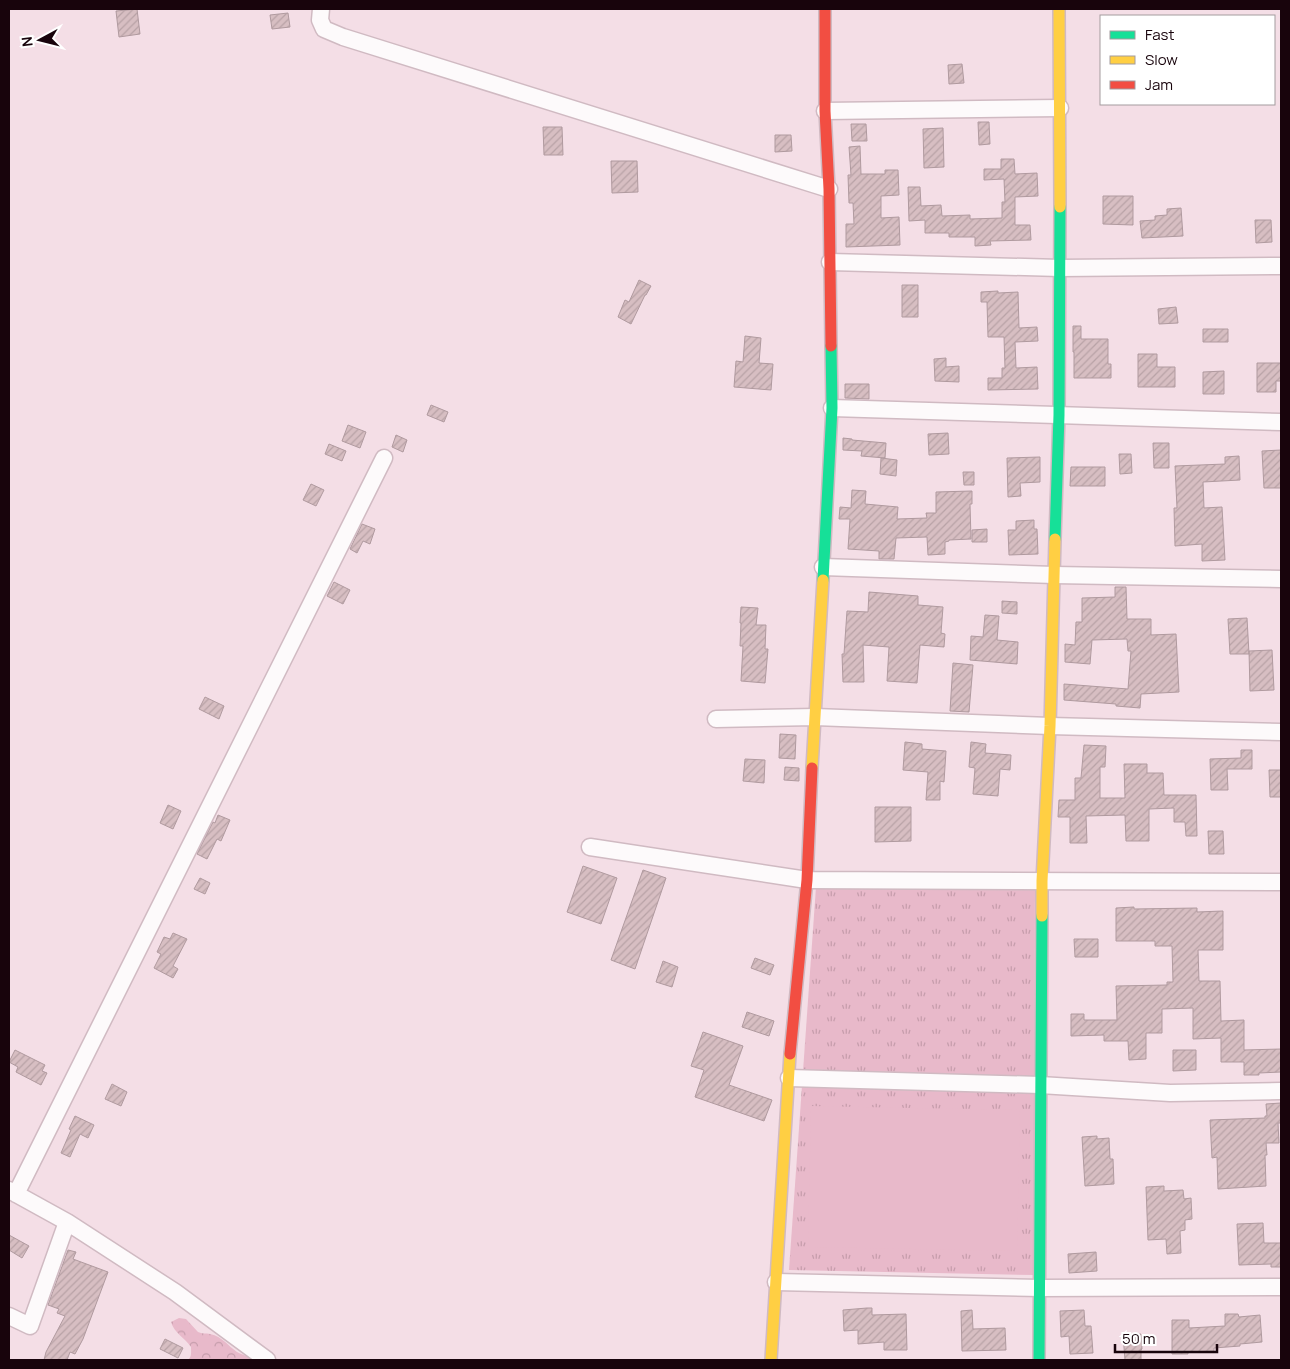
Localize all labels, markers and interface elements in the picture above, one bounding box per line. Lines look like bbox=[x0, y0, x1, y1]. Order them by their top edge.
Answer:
north arrow bbox=[15, 15, 65, 65]
legend bbox=[1100, 15, 1275, 105]
text: Fast bbox=[1145, 24, 1174, 45]
text: N bbox=[17, 35, 37, 48]
text: Slow bbox=[1145, 49, 1178, 70]
text: Jam bbox=[1145, 74, 1173, 95]
scale bar bbox=[1115, 1322, 1218, 1354]
text: 50 m bbox=[1122, 1328, 1156, 1349]

